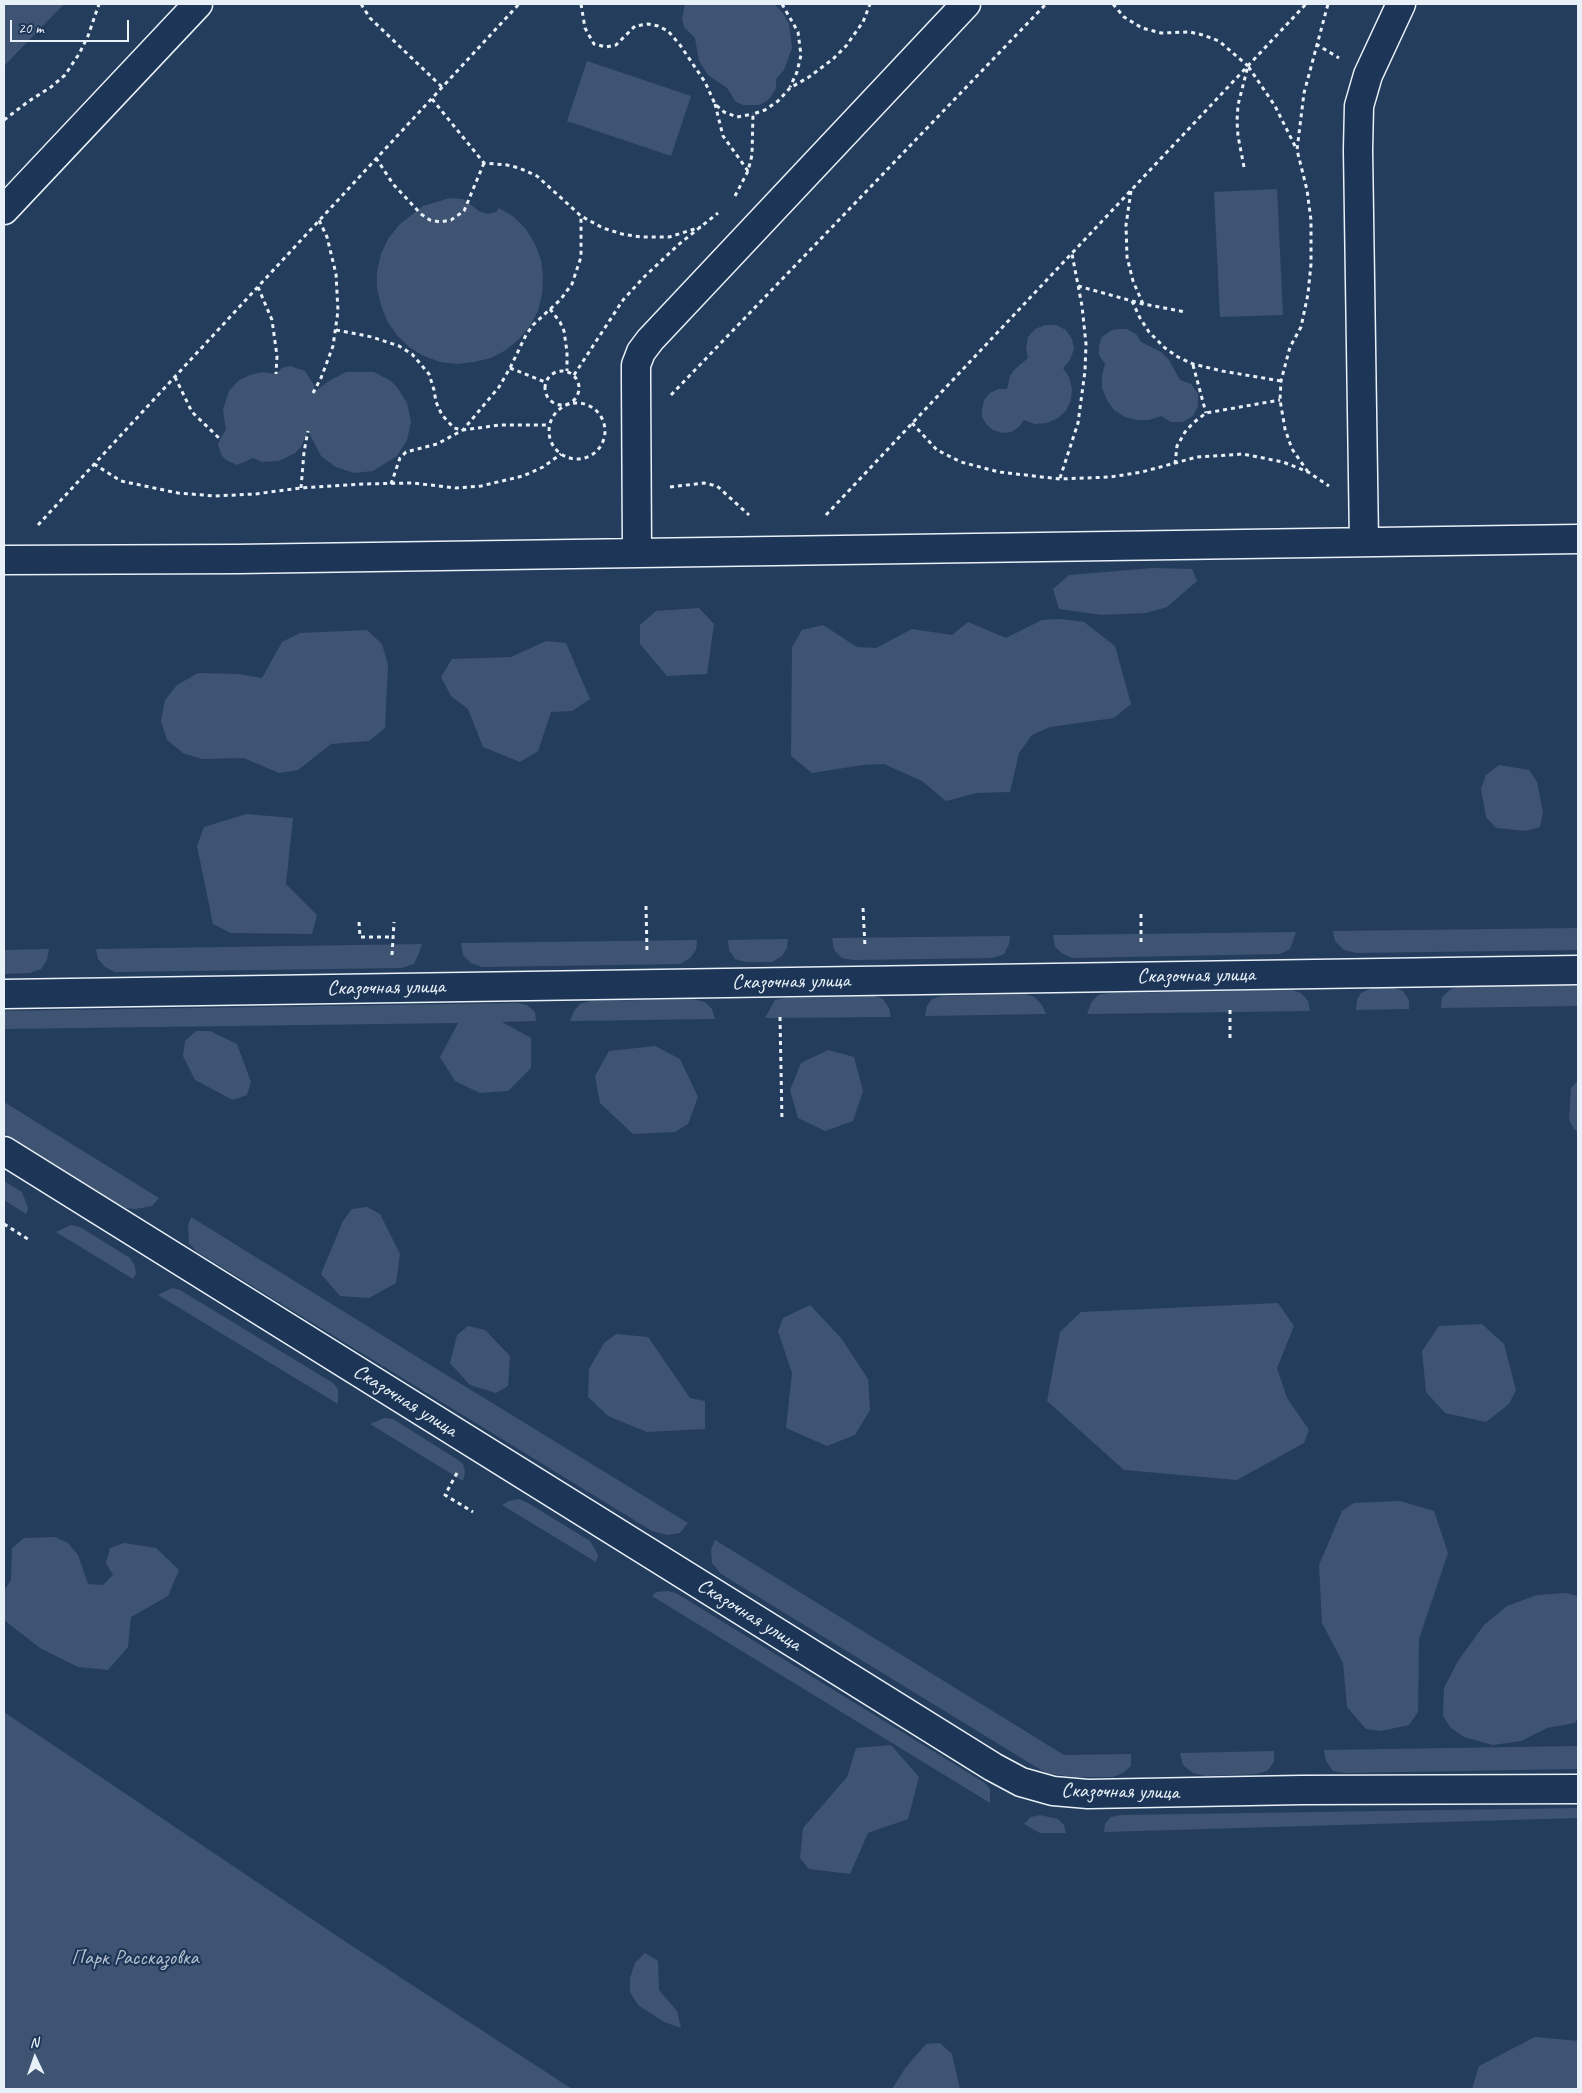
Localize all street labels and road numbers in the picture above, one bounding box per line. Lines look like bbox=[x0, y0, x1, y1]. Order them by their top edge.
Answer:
street label: Сказочная улица bbox=[1137, 962, 1255, 990]
street label: Сказочная улица bbox=[732, 968, 850, 996]
street label: Сказочная улица bbox=[327, 974, 445, 1002]
street label: Сказочная улица bbox=[348, 1359, 462, 1443]
street label: Сказочная улица bbox=[692, 1573, 806, 1657]
street label: Сказочная улица bbox=[1061, 1778, 1179, 1806]

